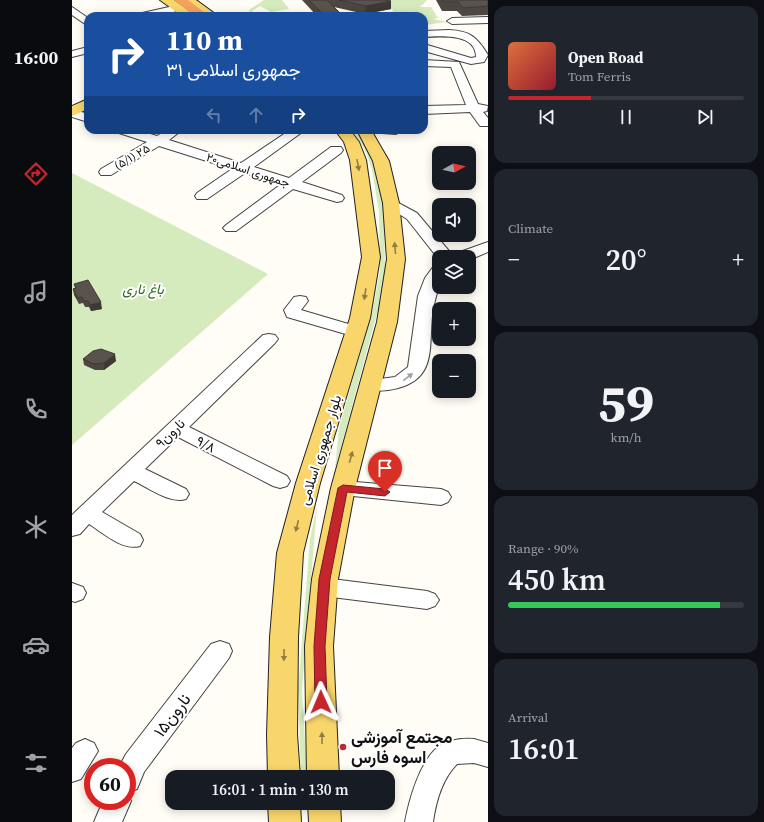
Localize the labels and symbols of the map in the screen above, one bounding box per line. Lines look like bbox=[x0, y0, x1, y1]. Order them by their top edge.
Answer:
street label: (۵/۱) ۲۵ bbox=[111, 140, 153, 174]
north arrow bbox=[432, 146, 476, 190]
street label: جمهوری اسلامی۲۰ bbox=[204, 149, 292, 191]
one-way arrow bbox=[356, 159, 362, 171]
one-way arrow bbox=[392, 242, 398, 254]
park label: باغ ناری bbox=[122, 279, 165, 299]
one-way arrow bbox=[361, 287, 367, 300]
one-way arrow bbox=[403, 373, 414, 381]
street label: بلوار جمهوری اسلامی bbox=[294, 392, 346, 508]
street label: نارون۹ bbox=[151, 414, 189, 452]
street label: ۹/۸ bbox=[193, 431, 219, 457]
one-way arrow bbox=[349, 451, 355, 463]
pin bbox=[368, 451, 402, 492]
one-way arrow bbox=[294, 520, 300, 532]
one-way arrow bbox=[281, 649, 287, 662]
position arrow bbox=[300, 681, 342, 723]
street label: نارون۱۵ bbox=[148, 688, 196, 742]
place label: مجتمع آموزشی اسوه فارس bbox=[351, 725, 453, 769]
one-way arrow bbox=[319, 731, 325, 744]
marker: مجتمع آموزشی اسوه فارس bbox=[338, 742, 348, 752]
speed limit sign: 60 bbox=[84, 758, 136, 810]

